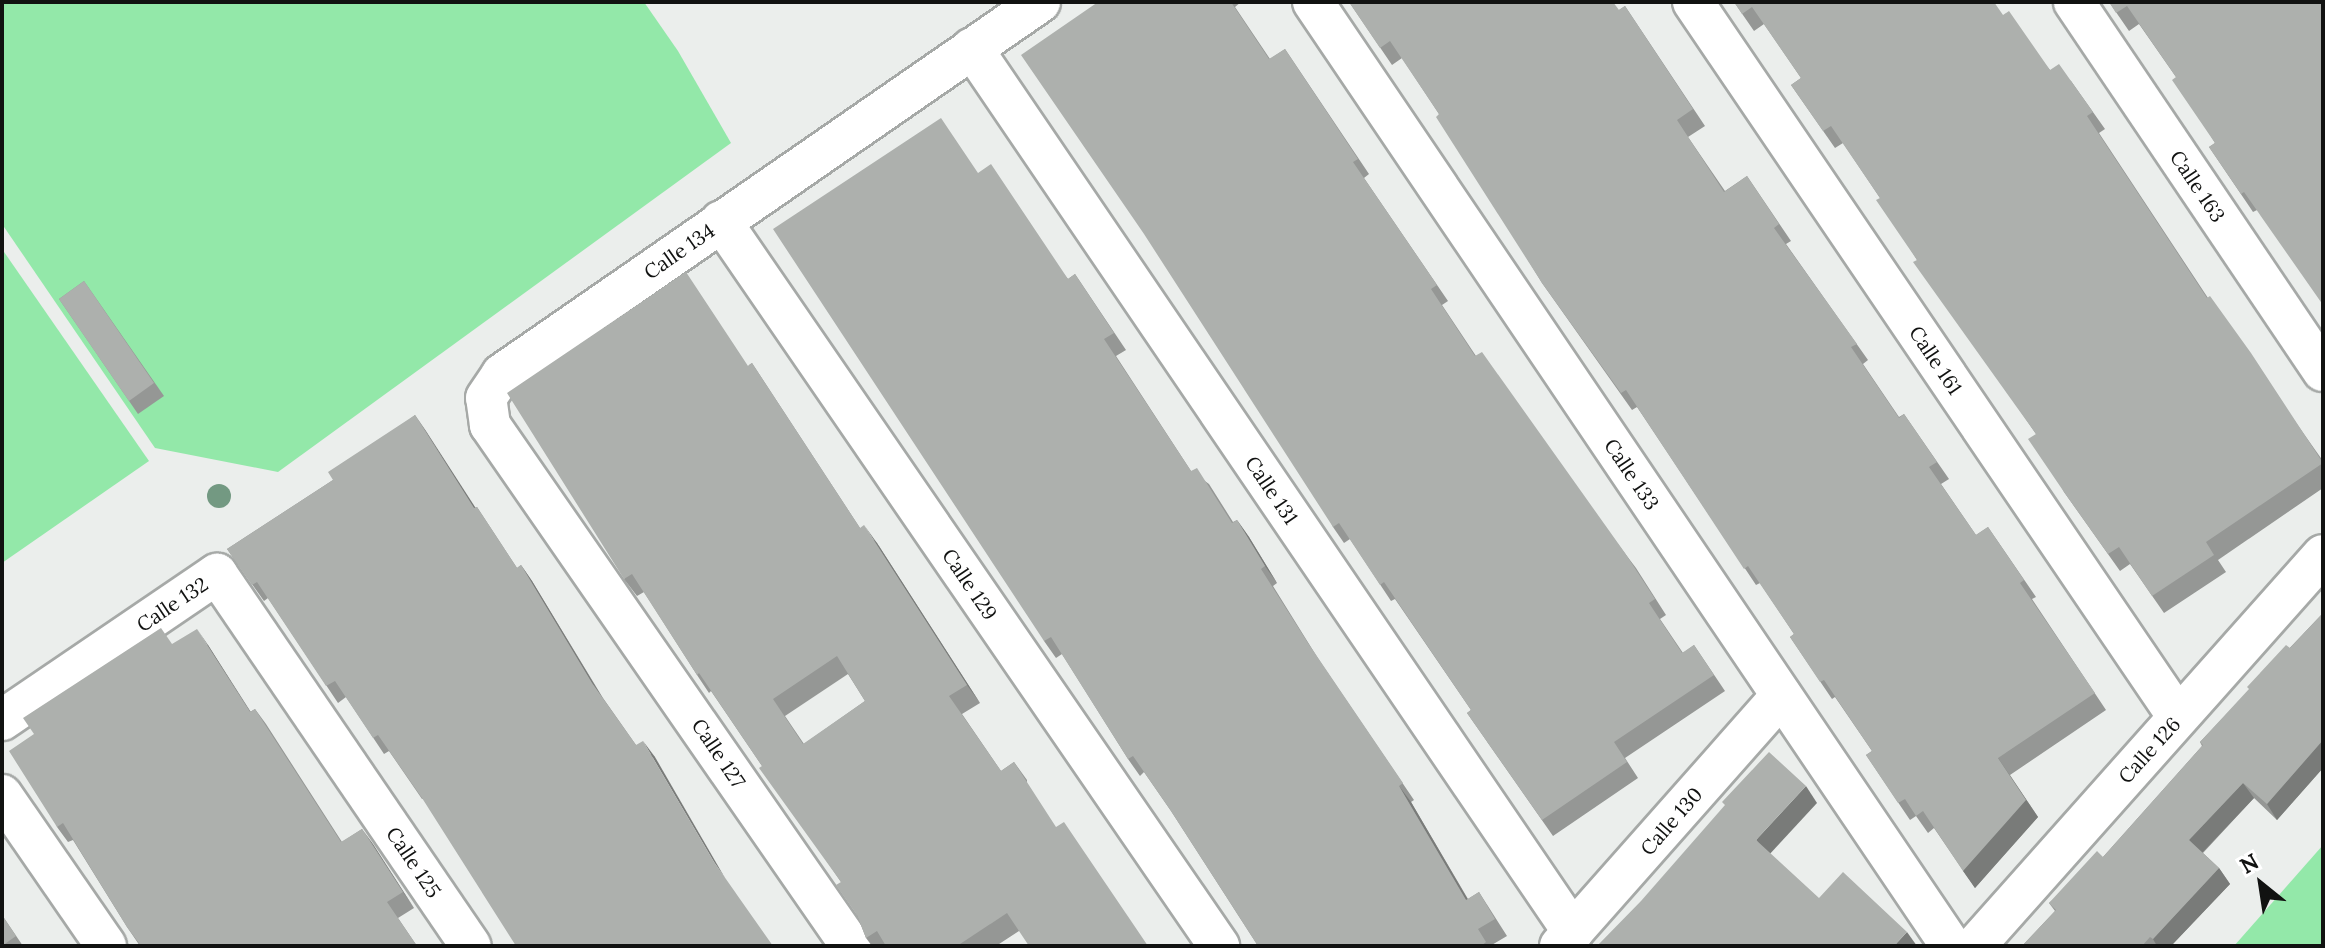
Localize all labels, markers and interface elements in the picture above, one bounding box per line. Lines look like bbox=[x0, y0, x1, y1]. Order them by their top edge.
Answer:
street label: Calle 163 bbox=[2165, 146, 2231, 226]
street label: Calle 134 bbox=[639, 218, 719, 284]
street label: Calle 161 bbox=[1904, 321, 1968, 399]
street label: Calle 133 bbox=[1599, 434, 1665, 514]
street label: Calle 131 bbox=[1241, 451, 1303, 529]
street label: Calle 129 bbox=[937, 544, 1003, 624]
street label: Calle 132 bbox=[132, 572, 212, 636]
street label: Calle 126 bbox=[2113, 712, 2185, 788]
street label: Calle 127 bbox=[687, 714, 751, 792]
street label: Calle 130 bbox=[1635, 782, 1707, 860]
street label: Calle 125 bbox=[382, 822, 446, 902]
north arrow bbox=[2221, 844, 2301, 924]
text: N bbox=[2235, 847, 2263, 880]

